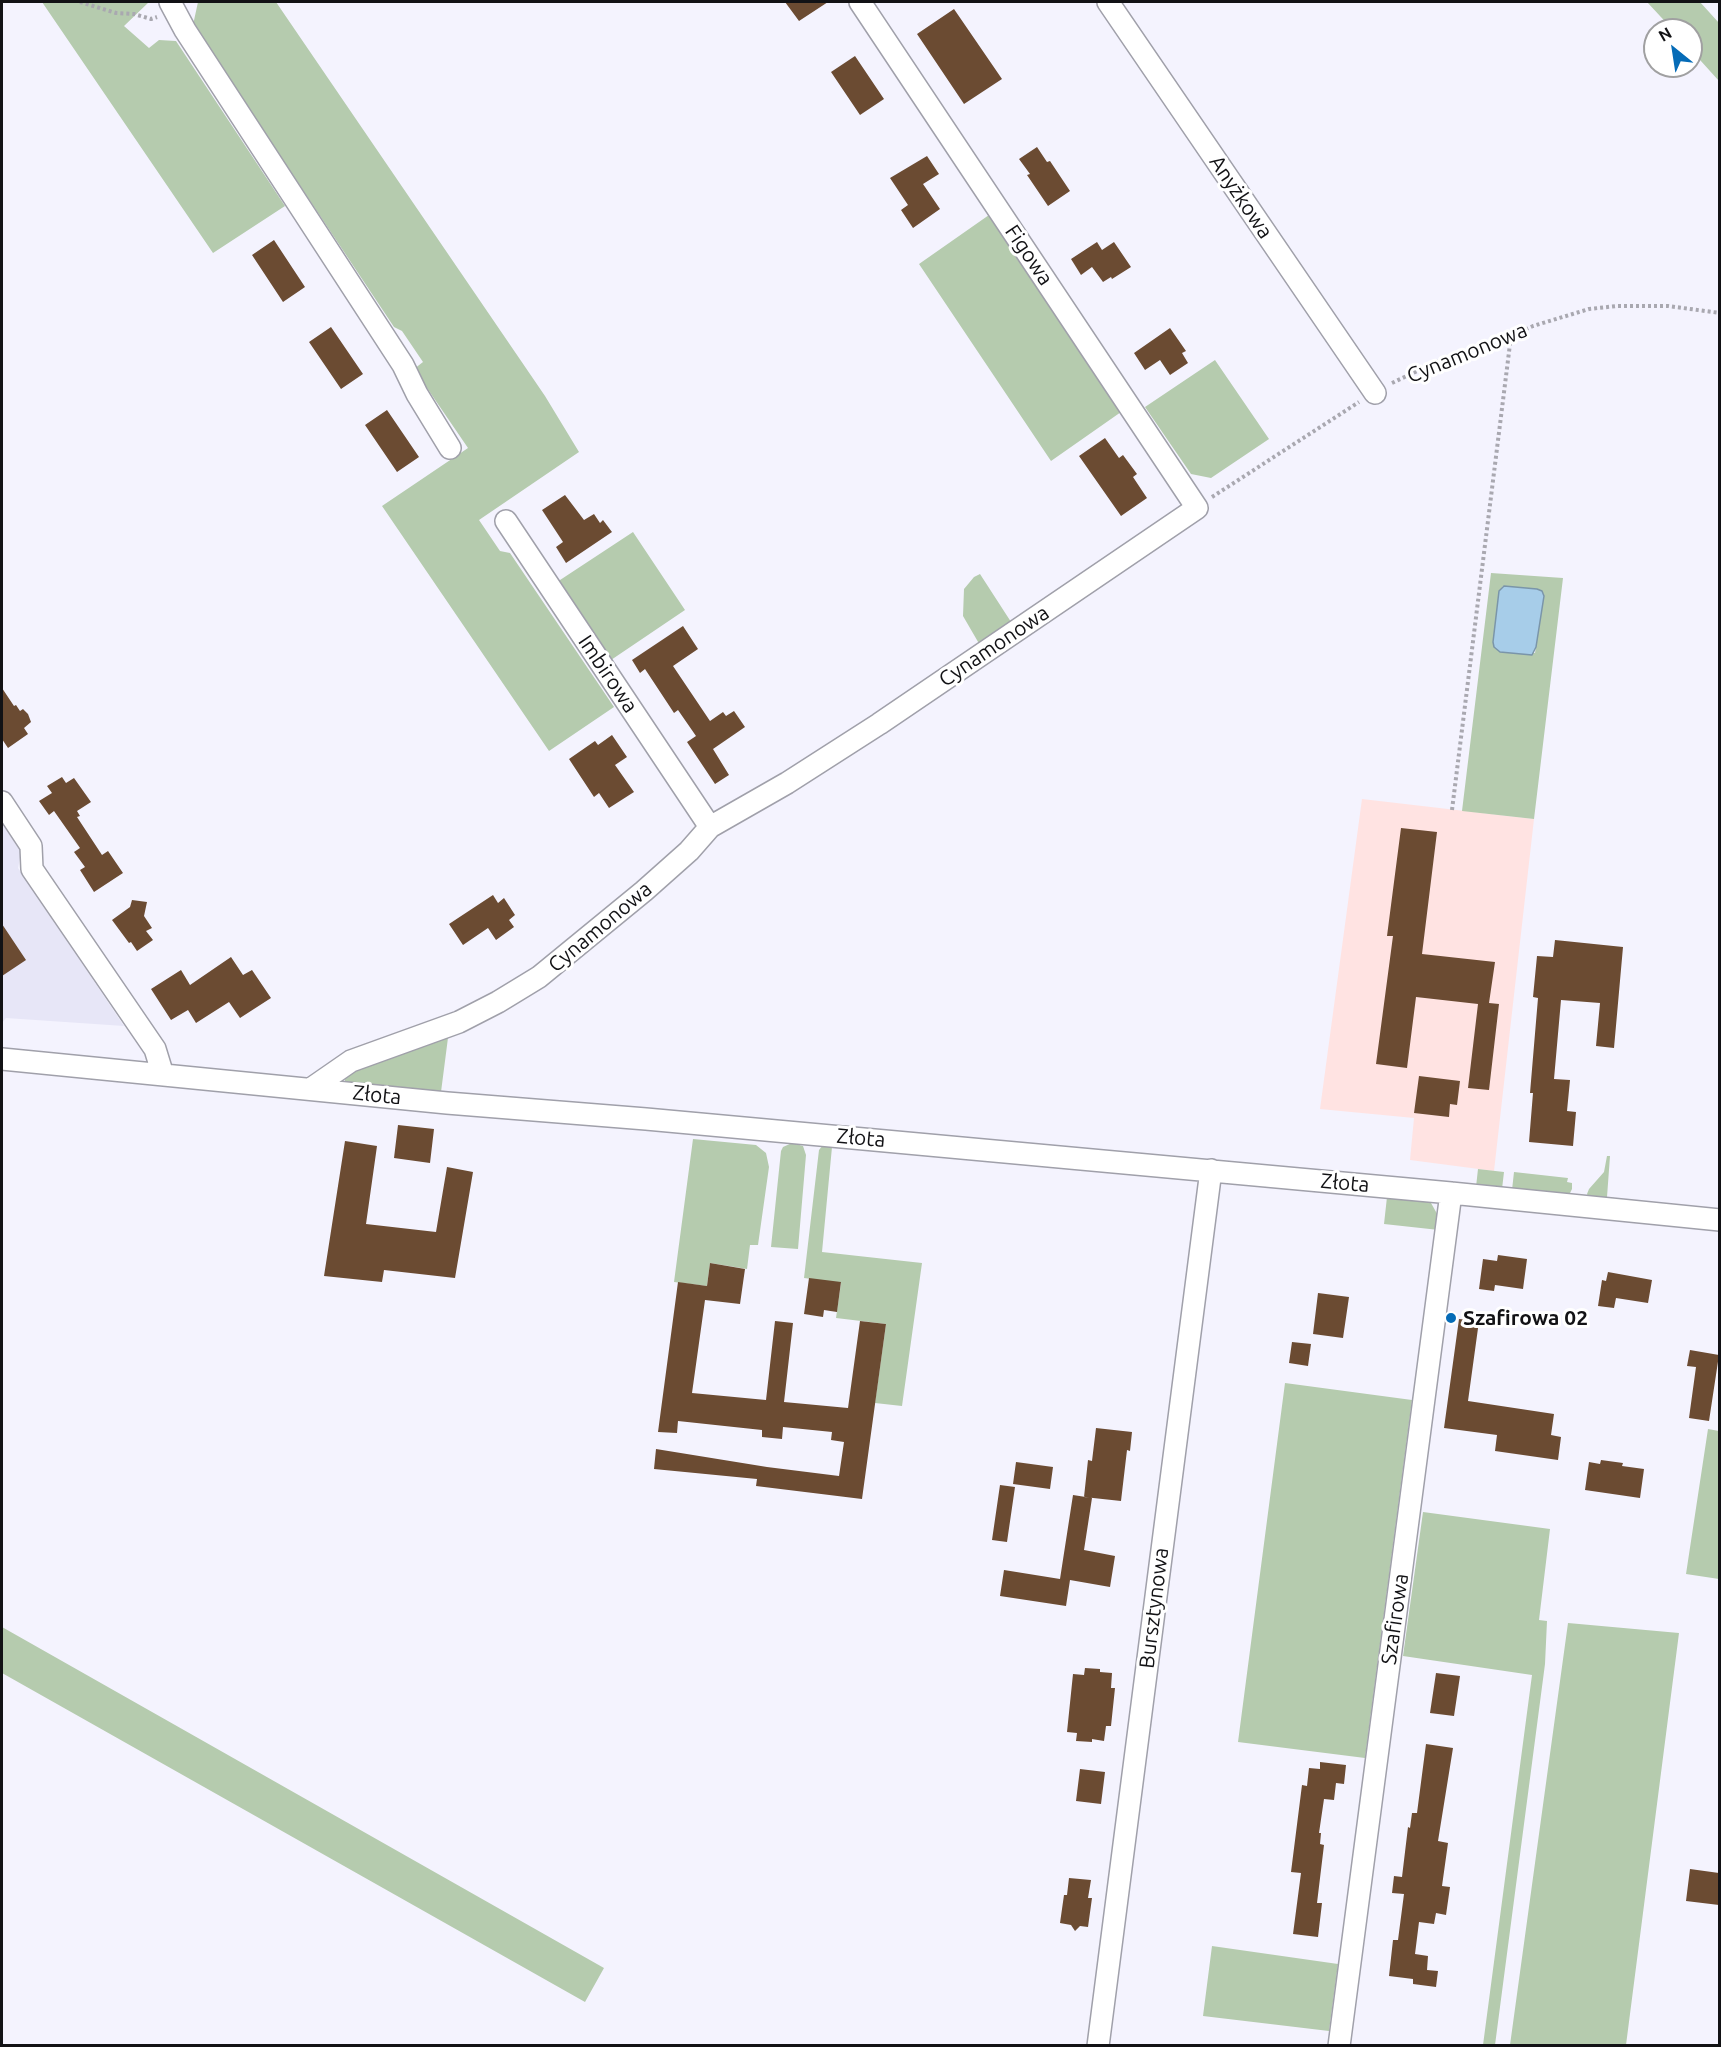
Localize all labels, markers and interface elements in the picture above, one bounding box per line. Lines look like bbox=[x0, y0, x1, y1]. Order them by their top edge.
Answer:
north arrow bbox=[1643, 18, 1703, 78]
text: N bbox=[1655, 23, 1675, 45]
street label: Anyżkowa bbox=[1204, 151, 1278, 243]
street label: Figowa bbox=[1000, 220, 1058, 290]
street label: Cynamonowa bbox=[1403, 317, 1531, 389]
street label: Cynamonowa bbox=[934, 600, 1054, 692]
street label: Imbirowa bbox=[573, 630, 643, 718]
street label: Cynamonowa bbox=[543, 876, 657, 978]
street label: Złota bbox=[351, 1080, 403, 1110]
street label: Złota bbox=[836, 1123, 886, 1153]
street label: Złota bbox=[1320, 1168, 1370, 1198]
place label: Szafirowa 02 bbox=[1463, 1305, 1588, 1331]
marker: Szafirowa 02 bbox=[1444, 1311, 1458, 1325]
street label: Bursztynowa bbox=[1134, 1546, 1174, 1670]
street label: Szafirowa bbox=[1376, 1572, 1414, 1666]

